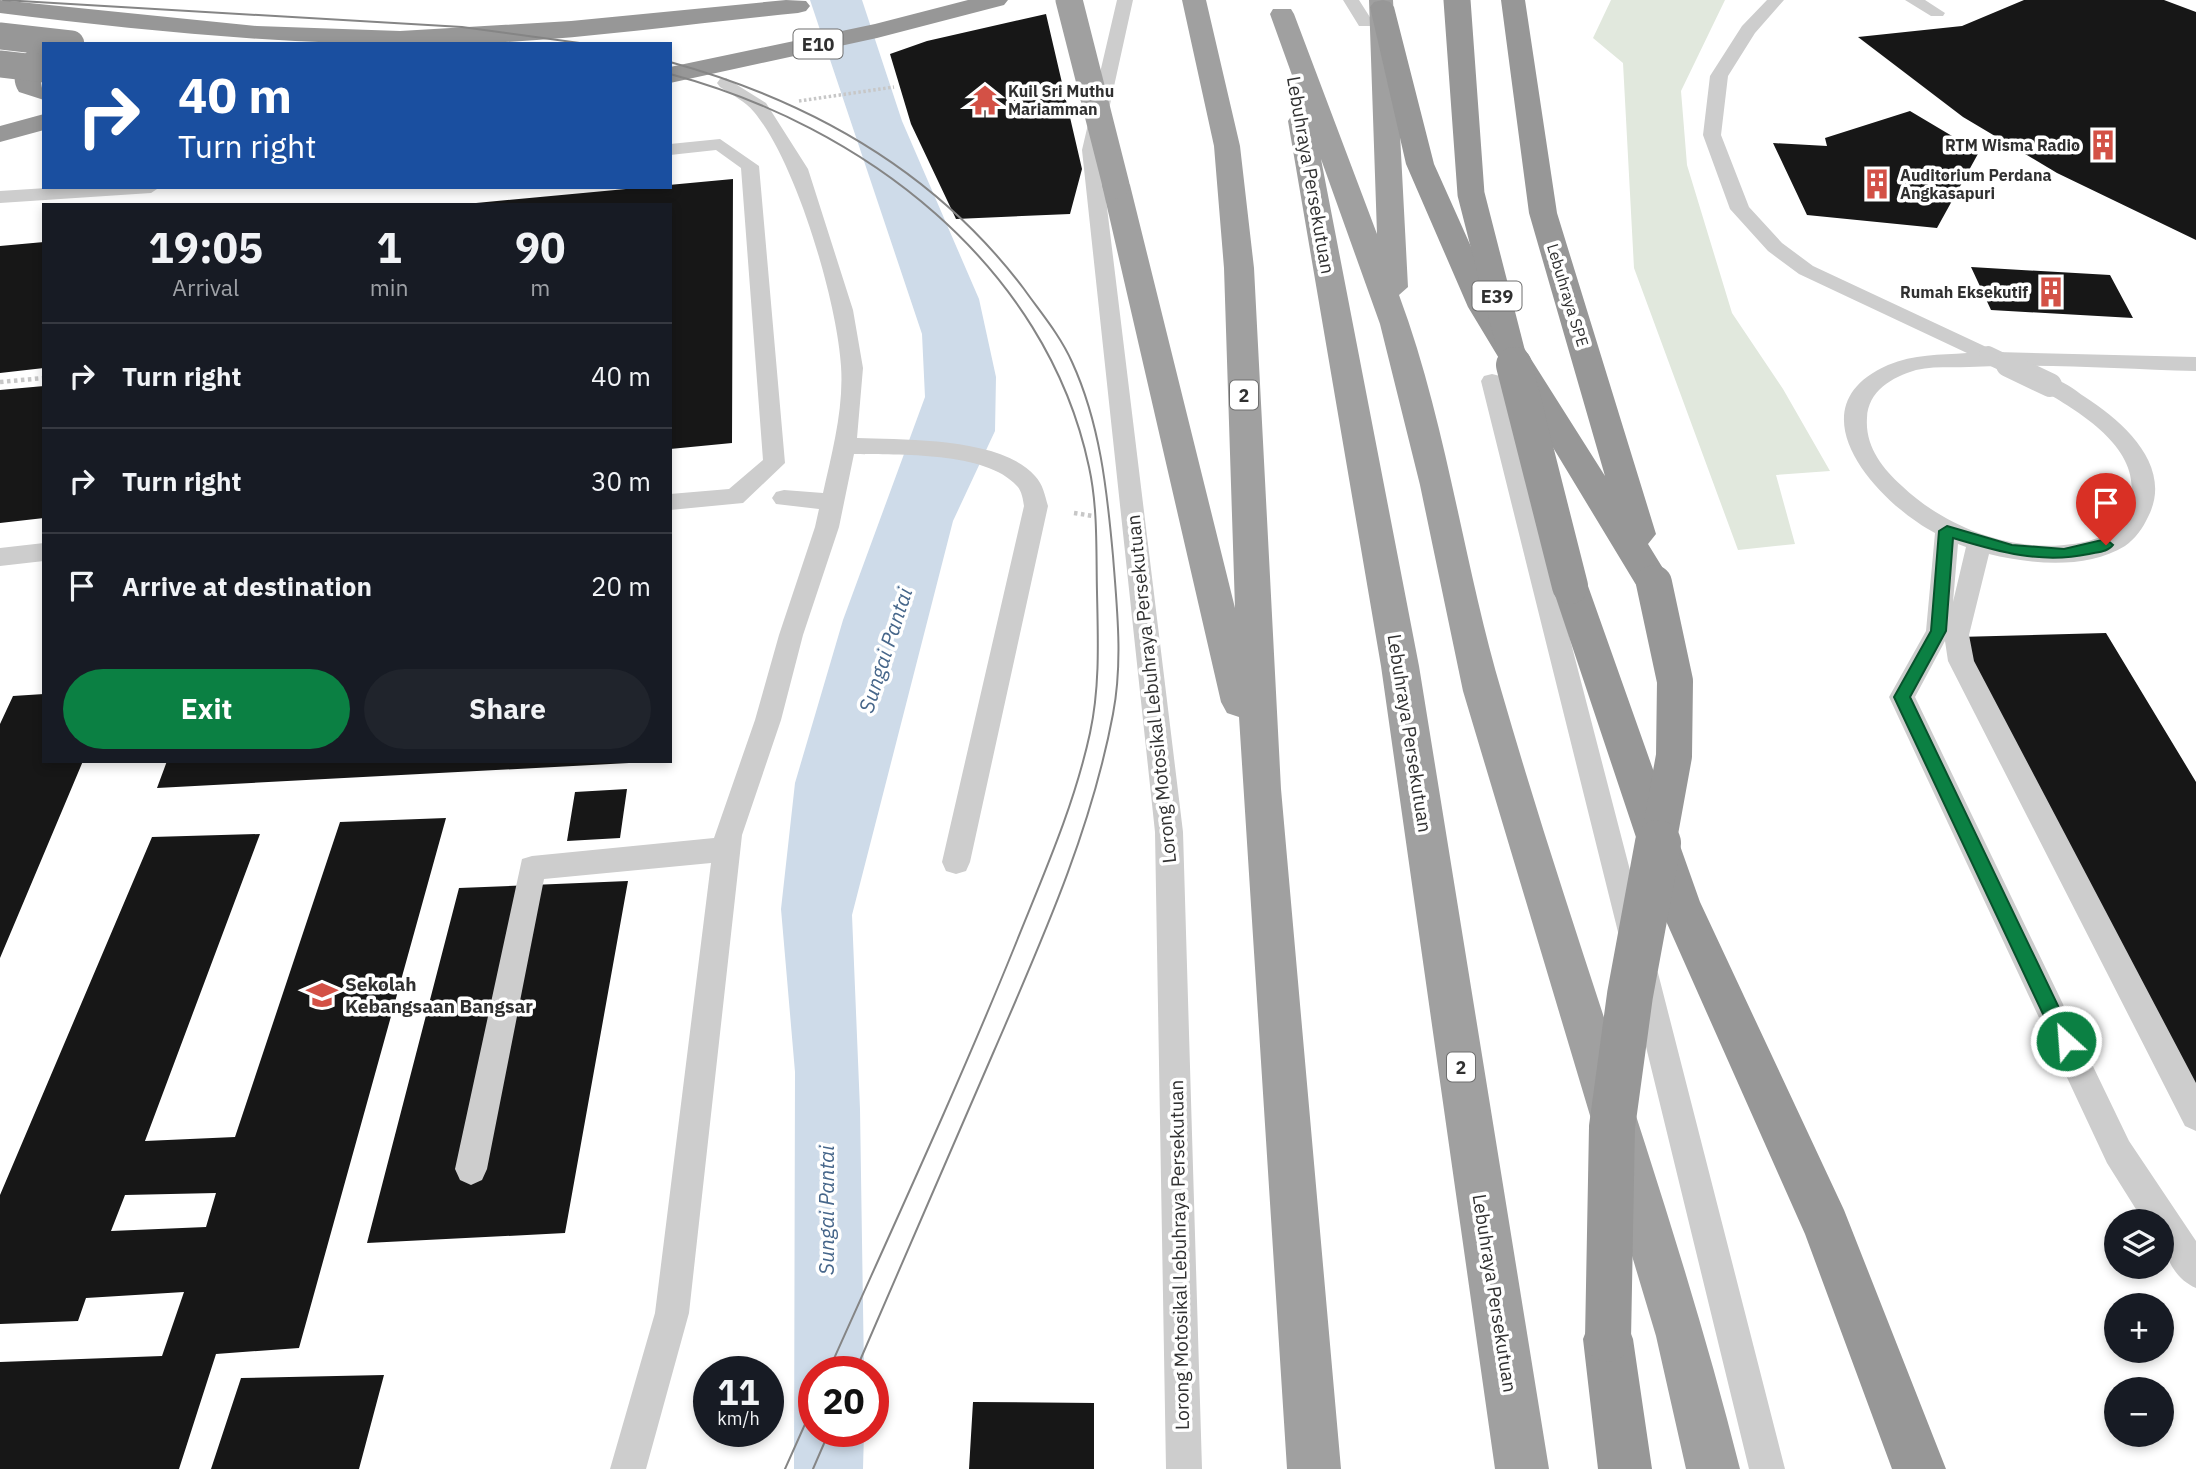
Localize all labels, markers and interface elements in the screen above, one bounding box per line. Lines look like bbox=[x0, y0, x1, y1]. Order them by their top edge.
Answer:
road number: E10 bbox=[794, 29, 842, 58]
text: 40 m bbox=[178, 63, 292, 126]
icon: right bbox=[63, 70, 154, 161]
street label: Lebuhraya Persekutuan bbox=[1282, 74, 1340, 276]
place label: Kuil Sri Muthu Mariamman bbox=[1008, 81, 1114, 119]
temple icon: Kuil Sri Muthu Mariamman bbox=[968, 83, 1002, 117]
text: Turn right bbox=[178, 125, 316, 167]
building icon: RTM Wisma Radio bbox=[2086, 128, 2120, 162]
place label: RTM Wisma Radio bbox=[1945, 135, 2080, 155]
place label: Auditorium Perdana Angkasapuri bbox=[1900, 165, 2052, 203]
building icon: Auditorium Perdana Angkasapuri bbox=[1860, 167, 1894, 201]
text: 19:05 bbox=[149, 220, 263, 275]
text: 1 bbox=[377, 220, 402, 275]
text: 90 bbox=[515, 220, 565, 275]
street label: Lebuhraya SPE bbox=[1543, 241, 1593, 349]
text: Arrival bbox=[172, 272, 239, 302]
text: min bbox=[370, 272, 409, 302]
text: m bbox=[530, 272, 550, 302]
building icon: Rumah Eksekutif bbox=[2034, 275, 2068, 309]
road number: E39 bbox=[1472, 282, 1522, 310]
place label: Rumah Eksekutif bbox=[1900, 282, 2028, 302]
icon: right bbox=[63, 357, 101, 395]
text: Turn right bbox=[122, 359, 241, 393]
text: 40 m bbox=[591, 359, 651, 393]
road number: 2 bbox=[1230, 380, 1258, 410]
icon: right bbox=[63, 462, 101, 500]
text: Turn right bbox=[122, 464, 241, 498]
text: 30 m bbox=[591, 464, 651, 498]
pin bbox=[2076, 473, 2136, 545]
icon: arrive bbox=[2087, 484, 2125, 522]
street label: Lorong Motosikal Lebuhraya Persekutuan bbox=[1121, 514, 1181, 864]
icon: arrive bbox=[63, 567, 101, 605]
text: Arrive at destination bbox=[122, 569, 372, 603]
text: 20 m bbox=[591, 569, 651, 603]
water label: Sungai Pantai bbox=[852, 584, 918, 716]
street label: Lebuhraya Persekutuan bbox=[1382, 632, 1438, 834]
button: Exit bbox=[63, 669, 350, 749]
button: Share bbox=[364, 669, 651, 749]
place label: Sekolah Kebangsaan Bangsar bbox=[345, 972, 533, 1018]
school or university icon: Sekolah Kebangsaan Bangsar bbox=[305, 978, 339, 1012]
position arrow bbox=[2029, 1004, 2103, 1078]
road number: 2 bbox=[1447, 1052, 1475, 1082]
street label: Lorong Motosikal Lebuhraya Persekutuan bbox=[1164, 1080, 1194, 1430]
water label: Sungai Pantai bbox=[812, 1145, 840, 1275]
street label: Lebuhraya Persekutuan bbox=[1467, 1192, 1523, 1394]
map controls bbox=[2104, 1209, 2174, 1447]
button: layers bbox=[2104, 1209, 2174, 1279]
button: + bbox=[2104, 1293, 2174, 1363]
speed limit sign: 20 bbox=[798, 1356, 889, 1447]
text: 11 bbox=[717, 1369, 760, 1415]
button: − bbox=[2104, 1377, 2174, 1447]
text: km/h bbox=[717, 1407, 760, 1430]

